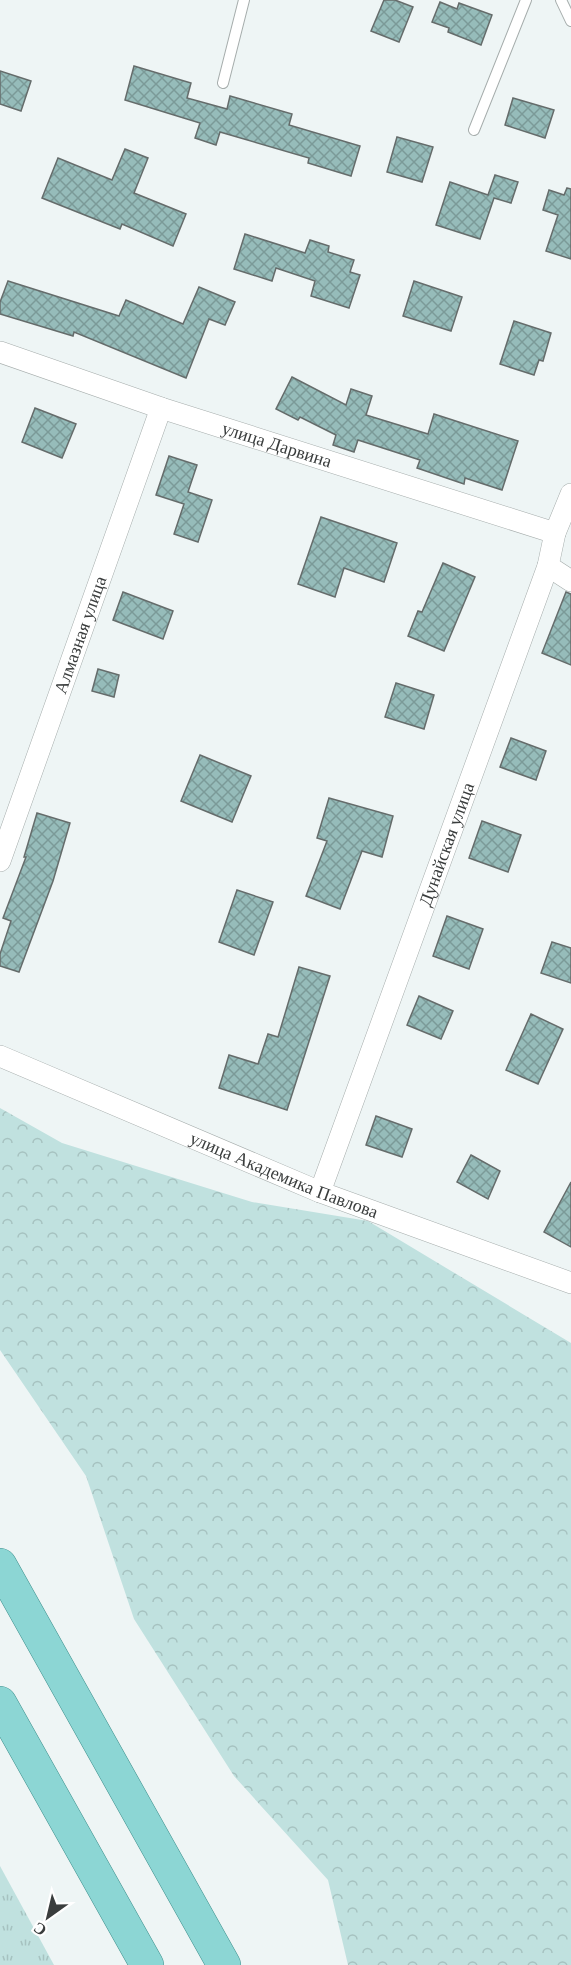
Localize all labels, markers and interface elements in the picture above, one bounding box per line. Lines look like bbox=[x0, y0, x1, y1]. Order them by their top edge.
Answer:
street label: улица Дарвина bbox=[219, 418, 334, 472]
street label: Алмазная улица bbox=[50, 573, 110, 696]
street label: Дунайская улица bbox=[415, 780, 478, 909]
street label: улица Академика Павлова bbox=[187, 1128, 381, 1222]
north arrow bbox=[18, 1887, 78, 1947]
text: С bbox=[30, 1919, 49, 1939]

